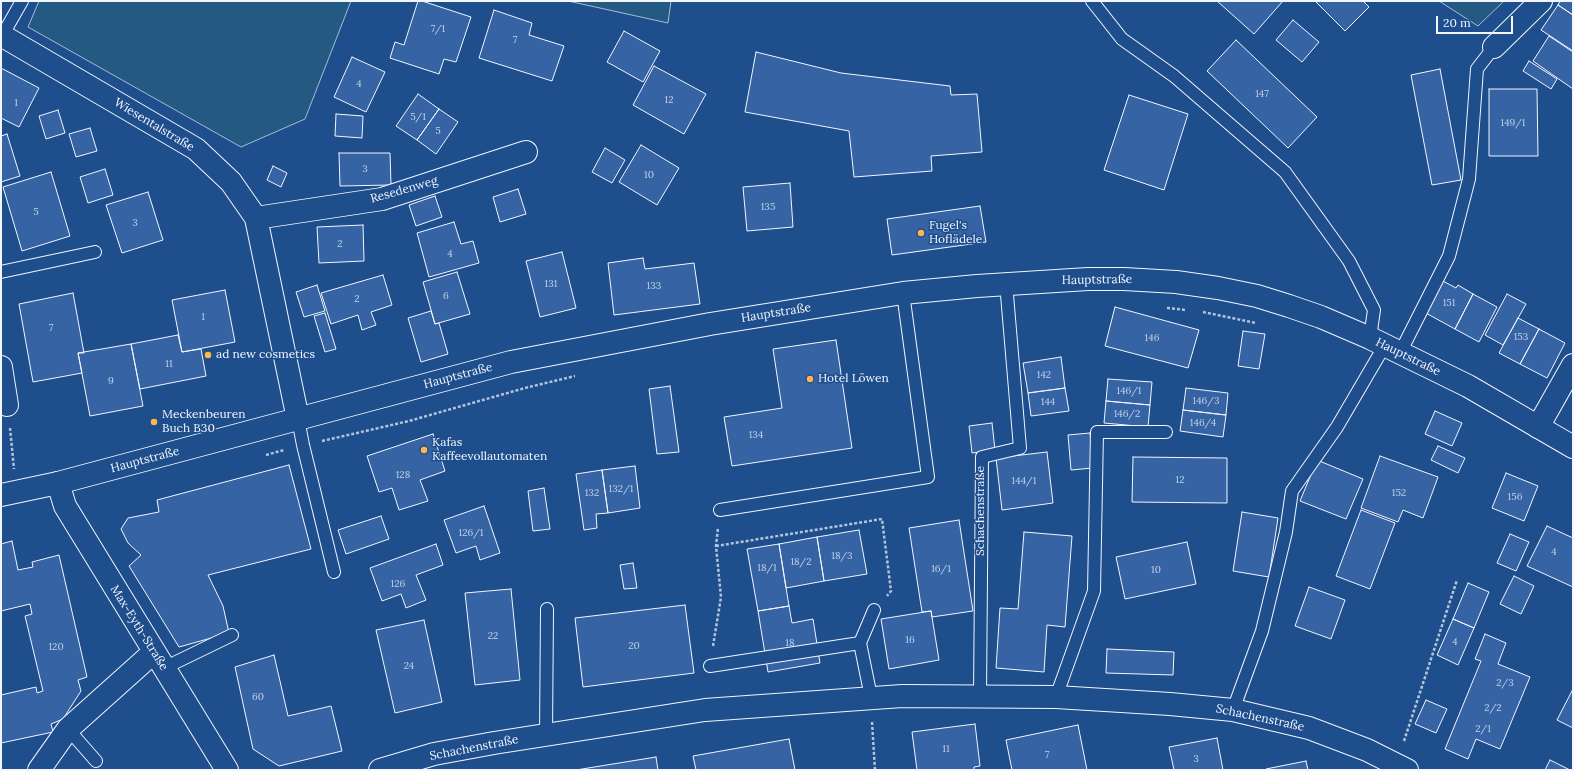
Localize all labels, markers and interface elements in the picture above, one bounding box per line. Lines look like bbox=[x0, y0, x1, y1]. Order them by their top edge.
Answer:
scale bar bbox=[1438, 8, 1515, 34]
text: 20 m bbox=[1443, 15, 1471, 30]
house number: 7/1 bbox=[431, 23, 445, 35]
house number: 7 bbox=[513, 34, 517, 46]
house number: 4 bbox=[356, 78, 362, 90]
house number: 147 bbox=[1255, 88, 1269, 100]
house number: 12 bbox=[664, 94, 674, 106]
street label: Wiesentalstraße bbox=[111, 95, 197, 155]
house number: 1 bbox=[14, 97, 18, 109]
house number: 5/1 bbox=[410, 111, 426, 123]
house number: 149/1 bbox=[1501, 117, 1525, 129]
house number: 5 bbox=[435, 125, 441, 137]
house number: 3 bbox=[362, 163, 368, 175]
house number: 10 bbox=[644, 169, 654, 181]
street label: Resedenweg bbox=[369, 174, 439, 206]
house number: 135 bbox=[761, 201, 775, 213]
house number: 5 bbox=[33, 206, 39, 218]
house number: 3 bbox=[132, 217, 138, 229]
place label: Fugel's Hoflädele bbox=[929, 219, 982, 247]
marker: Fugel's Hoflädele bbox=[916, 228, 926, 238]
house number: 2 bbox=[337, 238, 343, 250]
house number: 4 bbox=[447, 248, 453, 260]
street label: Hauptstraße bbox=[1062, 272, 1132, 288]
house number: 131 bbox=[545, 278, 557, 290]
house number: 133 bbox=[647, 280, 661, 292]
house number: 6 bbox=[443, 290, 449, 302]
house number: 2 bbox=[354, 293, 360, 305]
house number: 151 bbox=[1443, 297, 1455, 309]
street label: Hauptstraße bbox=[740, 300, 812, 326]
house number: 1 bbox=[201, 311, 205, 323]
house number: 7 bbox=[49, 322, 53, 334]
house number: 153 bbox=[1514, 331, 1528, 343]
house number: 146 bbox=[1145, 332, 1159, 344]
street label: Hauptstraße bbox=[1373, 335, 1443, 379]
place label: ad new cosmetics bbox=[216, 348, 315, 362]
marker: ad new cosmetics bbox=[203, 350, 213, 360]
house number: 11 bbox=[165, 358, 173, 370]
street label: Hauptstraße bbox=[422, 360, 494, 392]
house number: 142 bbox=[1037, 369, 1051, 381]
place label: Hotel Löwen bbox=[818, 372, 889, 386]
marker: Hotel Löwen bbox=[805, 374, 815, 384]
house number: 9 bbox=[108, 375, 114, 387]
house number: 146/1 bbox=[1117, 385, 1141, 397]
house number: 146/3 bbox=[1193, 395, 1219, 407]
house number: 144 bbox=[1041, 396, 1055, 408]
place label: Meckenbeuren Buch B30 bbox=[162, 408, 245, 436]
house number: 146/2 bbox=[1114, 408, 1140, 420]
marker: Meckenbeuren Buch B30 bbox=[149, 417, 159, 427]
house number: 146/4 bbox=[1190, 417, 1216, 429]
house number: 134 bbox=[749, 429, 763, 441]
place label: Kafas Kaffeevollautomaten bbox=[432, 436, 547, 464]
street label: Hauptstraße bbox=[109, 444, 181, 476]
marker: Kafas Kaffeevollautomaten bbox=[419, 445, 429, 455]
street label: Schachenstraße bbox=[974, 466, 988, 556]
house number: 128 bbox=[396, 469, 410, 481]
house number: 12 bbox=[1175, 474, 1185, 486]
house number: 144/1 bbox=[1012, 475, 1036, 487]
house number: 132/1 bbox=[609, 483, 633, 495]
house number: 132 bbox=[585, 487, 599, 499]
house number: 152 bbox=[1392, 487, 1406, 499]
house number: 156 bbox=[1508, 491, 1522, 503]
house number: 126/1 bbox=[459, 527, 483, 539]
house number: 4 bbox=[1551, 546, 1557, 558]
house number: 18/3 bbox=[831, 550, 853, 562]
house number: 18/2 bbox=[790, 556, 812, 568]
house number: 18/1 bbox=[757, 562, 777, 574]
house number: 16/1 bbox=[931, 563, 951, 575]
house number: 10 bbox=[1151, 564, 1161, 576]
house number: 126 bbox=[391, 578, 405, 590]
street label: Max-Eyth-Straße bbox=[107, 583, 171, 673]
house number: 22 bbox=[488, 630, 498, 642]
house number: 16 bbox=[905, 634, 915, 646]
house number: 4 bbox=[1452, 636, 1458, 648]
house number: 18 bbox=[785, 637, 795, 649]
house number: 20 bbox=[628, 640, 640, 652]
house number: 120 bbox=[48, 641, 64, 653]
house number: 24 bbox=[404, 660, 414, 672]
house number: 2/3 bbox=[1496, 677, 1514, 689]
house number: 60 bbox=[252, 691, 264, 703]
street label: Schachenstraße bbox=[1214, 702, 1306, 734]
house number: 2/2 bbox=[1484, 702, 1502, 714]
house number: 2/1 bbox=[1475, 723, 1491, 735]
street label: Schachenstraße bbox=[428, 732, 520, 764]
house number: 11 bbox=[942, 743, 950, 755]
house number: 7 bbox=[1045, 749, 1049, 761]
house number: 3 bbox=[1193, 753, 1199, 765]

